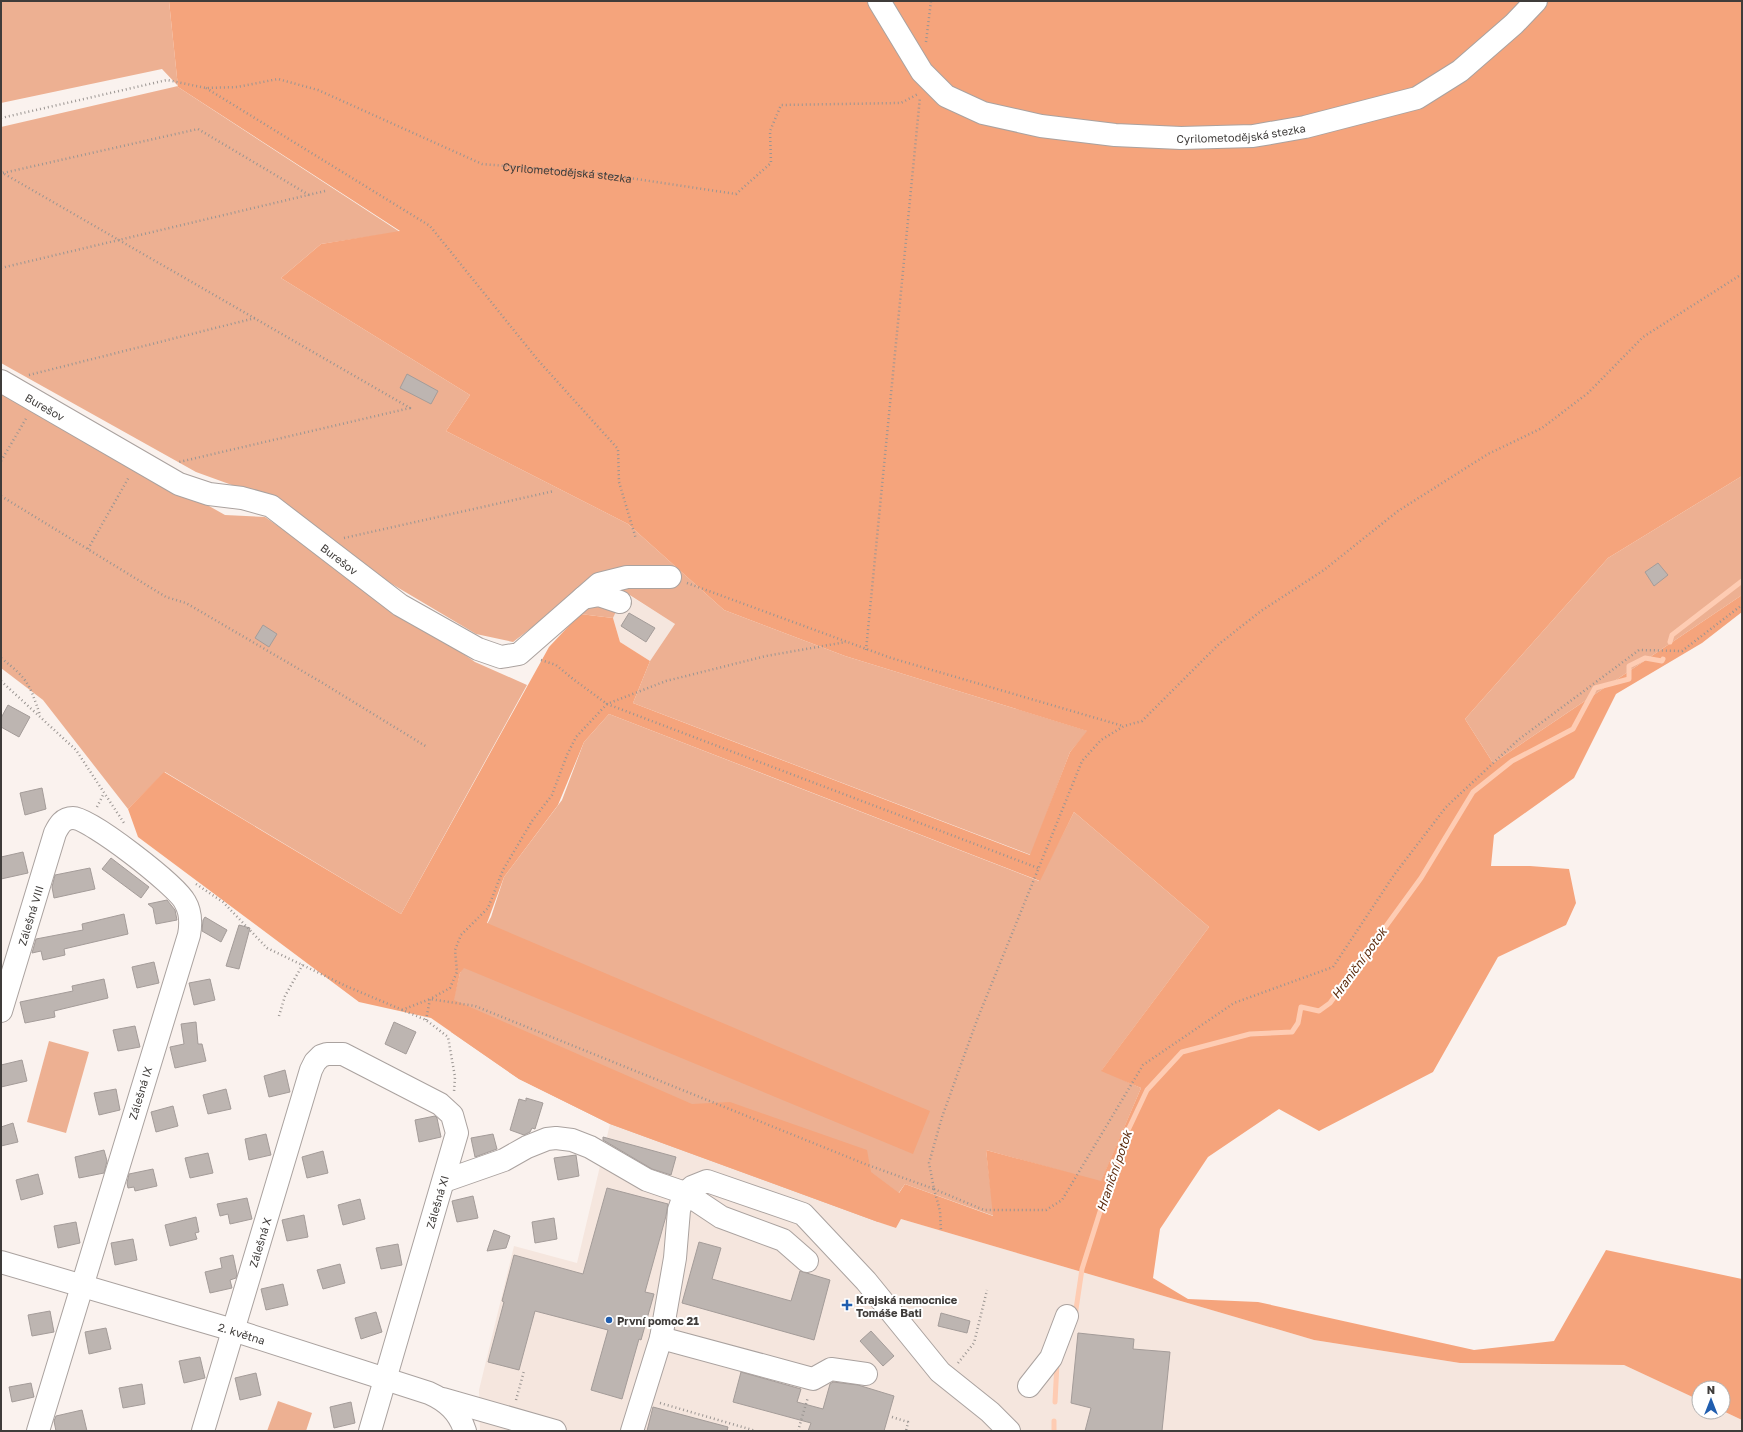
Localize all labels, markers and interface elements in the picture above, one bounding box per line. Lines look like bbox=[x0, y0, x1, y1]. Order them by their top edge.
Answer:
street label: Cyrilometodějská stezka bbox=[1176, 121, 1306, 145]
street label: Cyrilometodějská stezka bbox=[502, 159, 633, 185]
street label: Burešov bbox=[23, 390, 67, 423]
street label: Burešov bbox=[319, 540, 361, 577]
street label: Zálešná VIII bbox=[15, 884, 45, 947]
water label: Hraniční potok bbox=[1328, 923, 1391, 1002]
street label: Zálešná IX bbox=[126, 1065, 154, 1121]
water label: Hraniční potok bbox=[1093, 1127, 1135, 1213]
street label: Zálešná XI bbox=[423, 1174, 451, 1230]
street label: Zálešná X bbox=[246, 1216, 273, 1269]
place label: Krajská nemocnice Tomáše Bati bbox=[856, 1293, 958, 1319]
marker: Krajská nemocnice Tomáše Bati bbox=[841, 1299, 853, 1311]
place label: První pomoc 21 bbox=[617, 1314, 699, 1327]
marker: První pomoc 21 bbox=[604, 1315, 614, 1325]
street label: 2. května bbox=[217, 1320, 267, 1346]
north arrow bbox=[1691, 1380, 1731, 1420]
text: N bbox=[1707, 1383, 1715, 1396]

